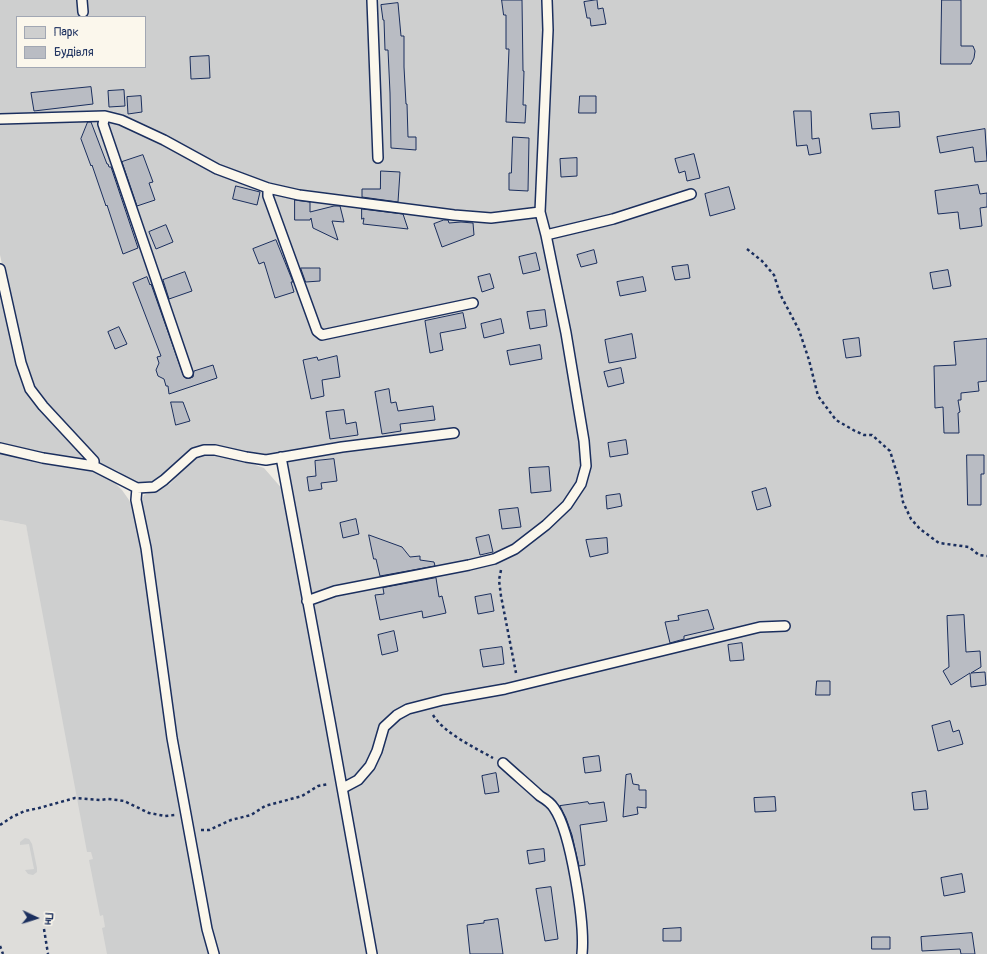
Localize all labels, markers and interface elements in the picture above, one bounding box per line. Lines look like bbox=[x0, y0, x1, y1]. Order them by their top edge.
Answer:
legend bbox=[16, 16, 146, 68]
text: Парк bbox=[54, 25, 79, 40]
text: Будівля bbox=[54, 45, 94, 60]
north arrow bbox=[16, 898, 56, 938]
text: Пн bbox=[42, 912, 55, 925]

